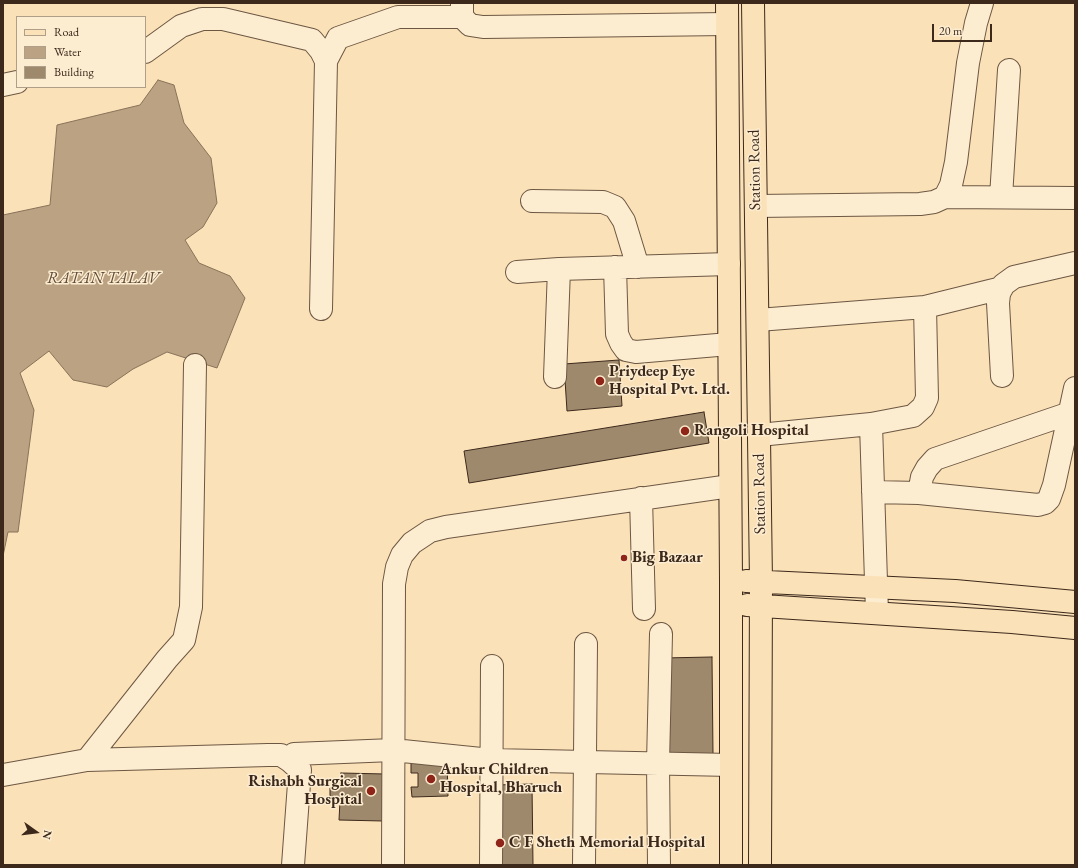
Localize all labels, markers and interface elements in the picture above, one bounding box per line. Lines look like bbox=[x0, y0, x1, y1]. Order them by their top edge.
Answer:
legend bbox=[16, 16, 146, 88]
scale bar bbox=[934, 16, 994, 42]
text: 20 m bbox=[939, 23, 962, 39]
text: Road bbox=[54, 24, 79, 40]
text: Water bbox=[54, 44, 81, 60]
text: Building bbox=[54, 64, 94, 80]
street label: Station Road bbox=[745, 129, 765, 211]
water label: RATAN TALAV bbox=[47, 268, 159, 288]
place label: Priydeep Eye Hospital Pvt. Ltd. bbox=[609, 362, 730, 400]
marker: Priydeep Eye Hospital Pvt. Ltd. bbox=[594, 375, 606, 387]
place label: Rangoli Hospital bbox=[694, 421, 809, 441]
marker: Rangoli Hospital bbox=[679, 425, 691, 437]
street label: Station Road bbox=[750, 453, 770, 535]
place label: Big Bazaar bbox=[632, 548, 703, 568]
marker: Big Bazaar bbox=[619, 553, 629, 563]
place label: Ankur Children Hospital, Bharuch bbox=[440, 760, 562, 798]
place label: Rishabh Surgical Hospital bbox=[248, 772, 362, 810]
marker: Ankur Children Hospital, Bharuch bbox=[425, 773, 437, 785]
marker: Rishabh Surgical Hospital bbox=[365, 785, 377, 797]
north arrow bbox=[16, 812, 56, 852]
text: N bbox=[40, 829, 56, 841]
place label: C F Sheth Memorial Hospital bbox=[509, 833, 705, 853]
marker: C F Sheth Memorial Hospital bbox=[494, 837, 506, 849]

